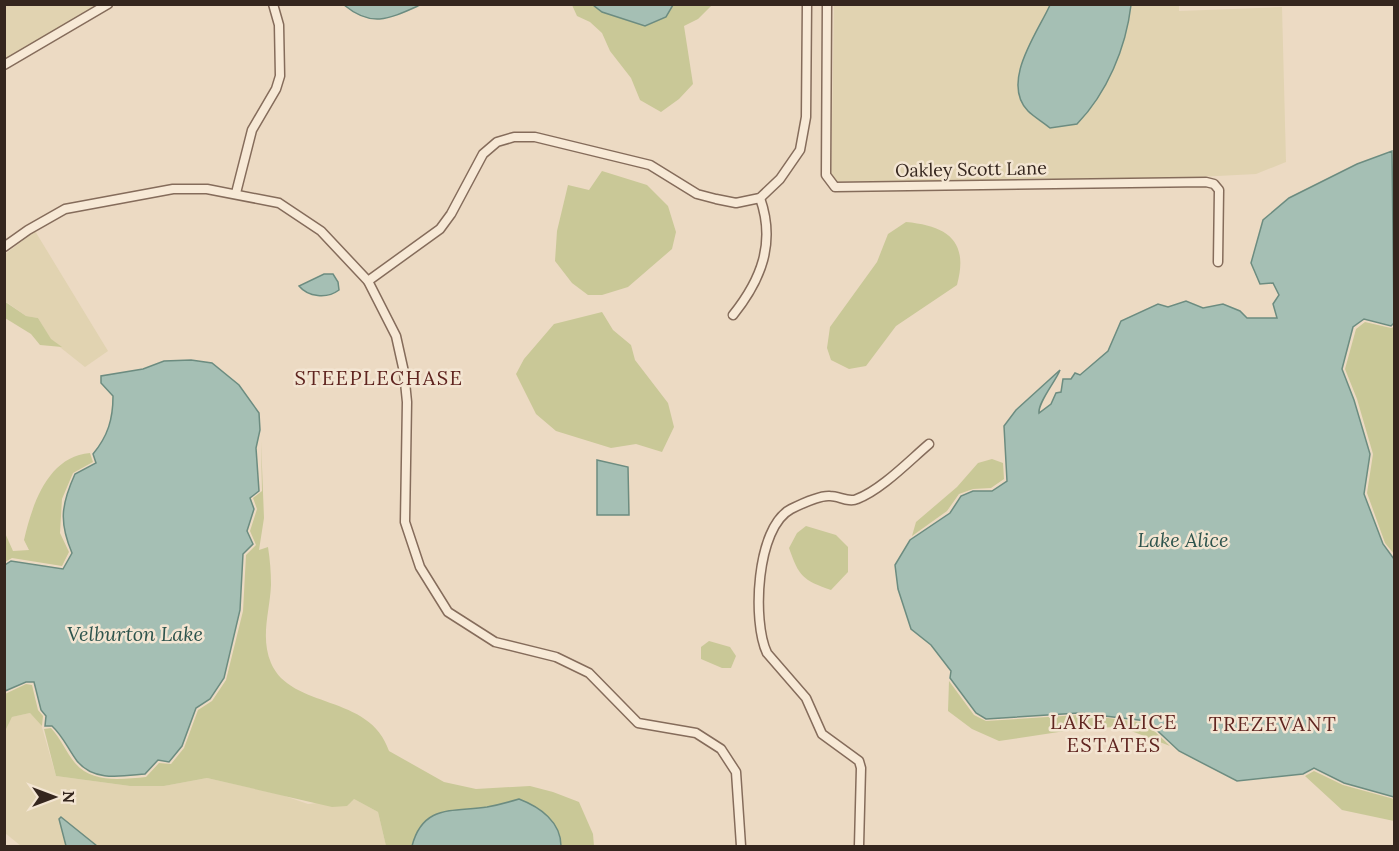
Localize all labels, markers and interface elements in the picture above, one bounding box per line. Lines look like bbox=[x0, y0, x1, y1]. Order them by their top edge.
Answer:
street label: Oakley Scott Lane bbox=[895, 156, 1047, 182]
district label: STEEPLECHASE bbox=[295, 365, 463, 390]
water label: Lake Alice bbox=[1137, 527, 1229, 552]
water label: Velburton Lake bbox=[67, 621, 203, 646]
district label: LAKE ALICE ESTATES bbox=[1050, 709, 1178, 757]
district label: TREZEVANT bbox=[1209, 711, 1337, 736]
north arrow bbox=[24, 767, 84, 827]
text: N bbox=[59, 791, 79, 803]

